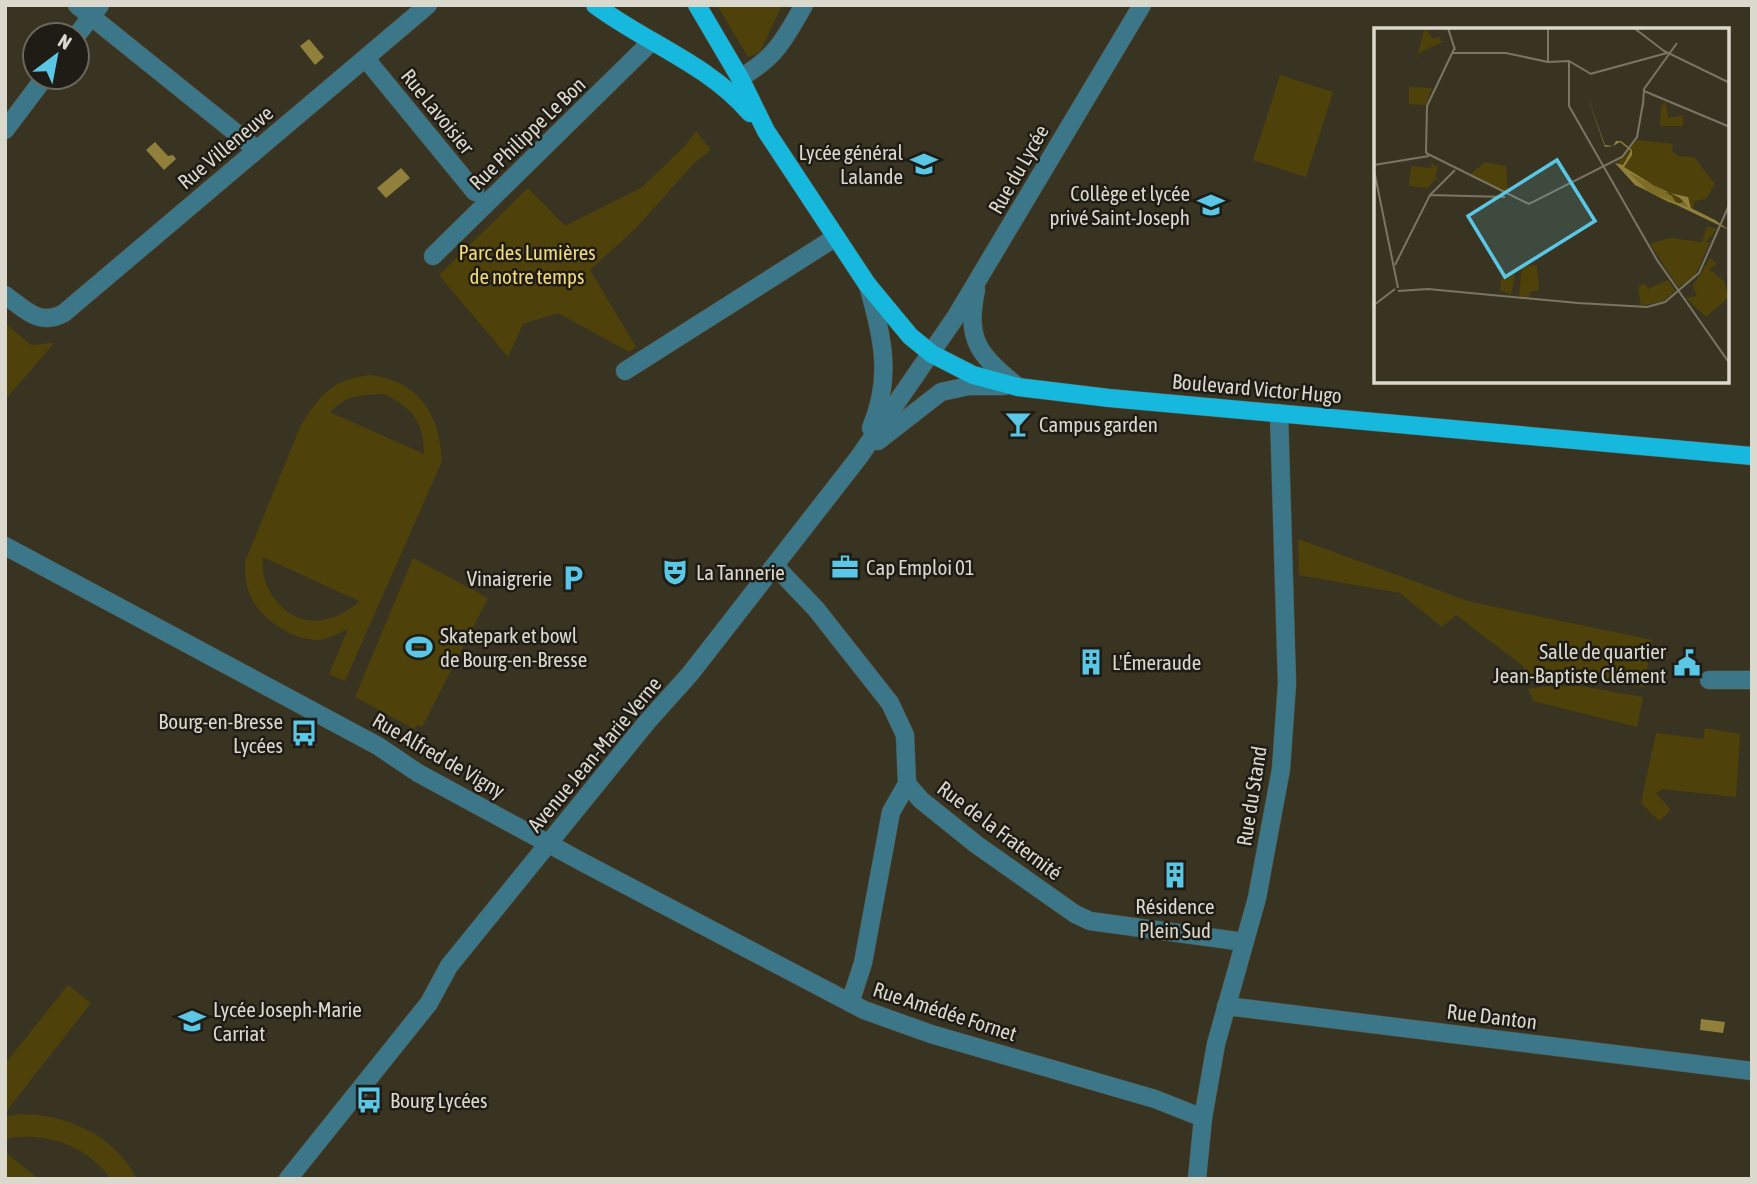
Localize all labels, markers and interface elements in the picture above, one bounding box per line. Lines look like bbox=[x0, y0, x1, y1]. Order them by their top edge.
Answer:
north arrow bbox=[21, 21, 91, 91]
inset map bbox=[1374, 28, 1729, 383]
text: N bbox=[54, 29, 76, 54]
street label: Rue Lavoisier bbox=[397, 64, 480, 159]
street label: Rue Philippe Le Bon bbox=[464, 72, 590, 194]
street label: Rue Villeneuve bbox=[173, 100, 277, 194]
street label: Rue du Lycée bbox=[983, 120, 1053, 218]
place label: Lycée général Lalande bbox=[798, 140, 903, 188]
school or university icon: Lycée général Lalande bbox=[909, 149, 939, 179]
place label: Collège et lycée privé Saint-Joseph bbox=[1050, 181, 1190, 229]
school or university icon: Collège et lycée privé Saint-Joseph bbox=[1196, 190, 1226, 220]
park label: Parc des Lumières de notre temps bbox=[458, 240, 596, 288]
street label: Boulevard Victor Hugo bbox=[1171, 369, 1343, 407]
bar icon: Campus garden bbox=[1003, 409, 1033, 439]
place label: Campus garden bbox=[1039, 412, 1158, 436]
office icon: Cap Emploi 01 bbox=[830, 552, 860, 582]
place label: Cap Emploi 01 bbox=[866, 555, 975, 579]
theatre icon: La Tannerie bbox=[660, 557, 690, 587]
place label: La Tannerie bbox=[696, 560, 785, 584]
parking icon: Vinaigrerie bbox=[558, 563, 588, 593]
place label: Vinaigrerie bbox=[467, 566, 552, 590]
place label: Skatepark et bowl de Bourg-en-Bresse bbox=[440, 623, 587, 671]
sports icon: Skatepark et bowl de Bourg-en-Bresse bbox=[404, 632, 434, 662]
place label: Salle de quartier Jean-Baptiste Clément bbox=[1493, 639, 1667, 687]
building icon: L'Émeraude bbox=[1076, 647, 1106, 677]
public building icon: Salle de quartier Jean-Baptiste Clément bbox=[1672, 648, 1702, 678]
place label: L'Émeraude bbox=[1112, 650, 1201, 674]
street label: Avenue Jean-Marie Verne bbox=[522, 672, 666, 836]
street label: Rue Alfred de Vigny bbox=[369, 707, 510, 803]
place label: Bourg-en-Bresse Lycées bbox=[158, 709, 283, 757]
bus stop icon: Bourg-en-Bresse Lycées bbox=[289, 718, 319, 748]
street label: Rue du Stand bbox=[1231, 744, 1271, 848]
street label: Rue de la Fraternité bbox=[933, 776, 1067, 884]
building icon: Résidence Plein Sud bbox=[1160, 860, 1190, 890]
place label: Résidence Plein Sud bbox=[1135, 894, 1215, 942]
street label: Rue Amédée Fornet bbox=[870, 976, 1020, 1046]
place label: Lycée Joseph-Marie Carriat bbox=[213, 997, 362, 1045]
street label: Rue Danton bbox=[1446, 999, 1538, 1033]
school or university icon: Lycée Joseph-Marie Carriat bbox=[177, 1006, 207, 1036]
bus stop icon: Bourg Lycées bbox=[354, 1085, 384, 1115]
place label: Bourg Lycées bbox=[390, 1088, 488, 1112]

